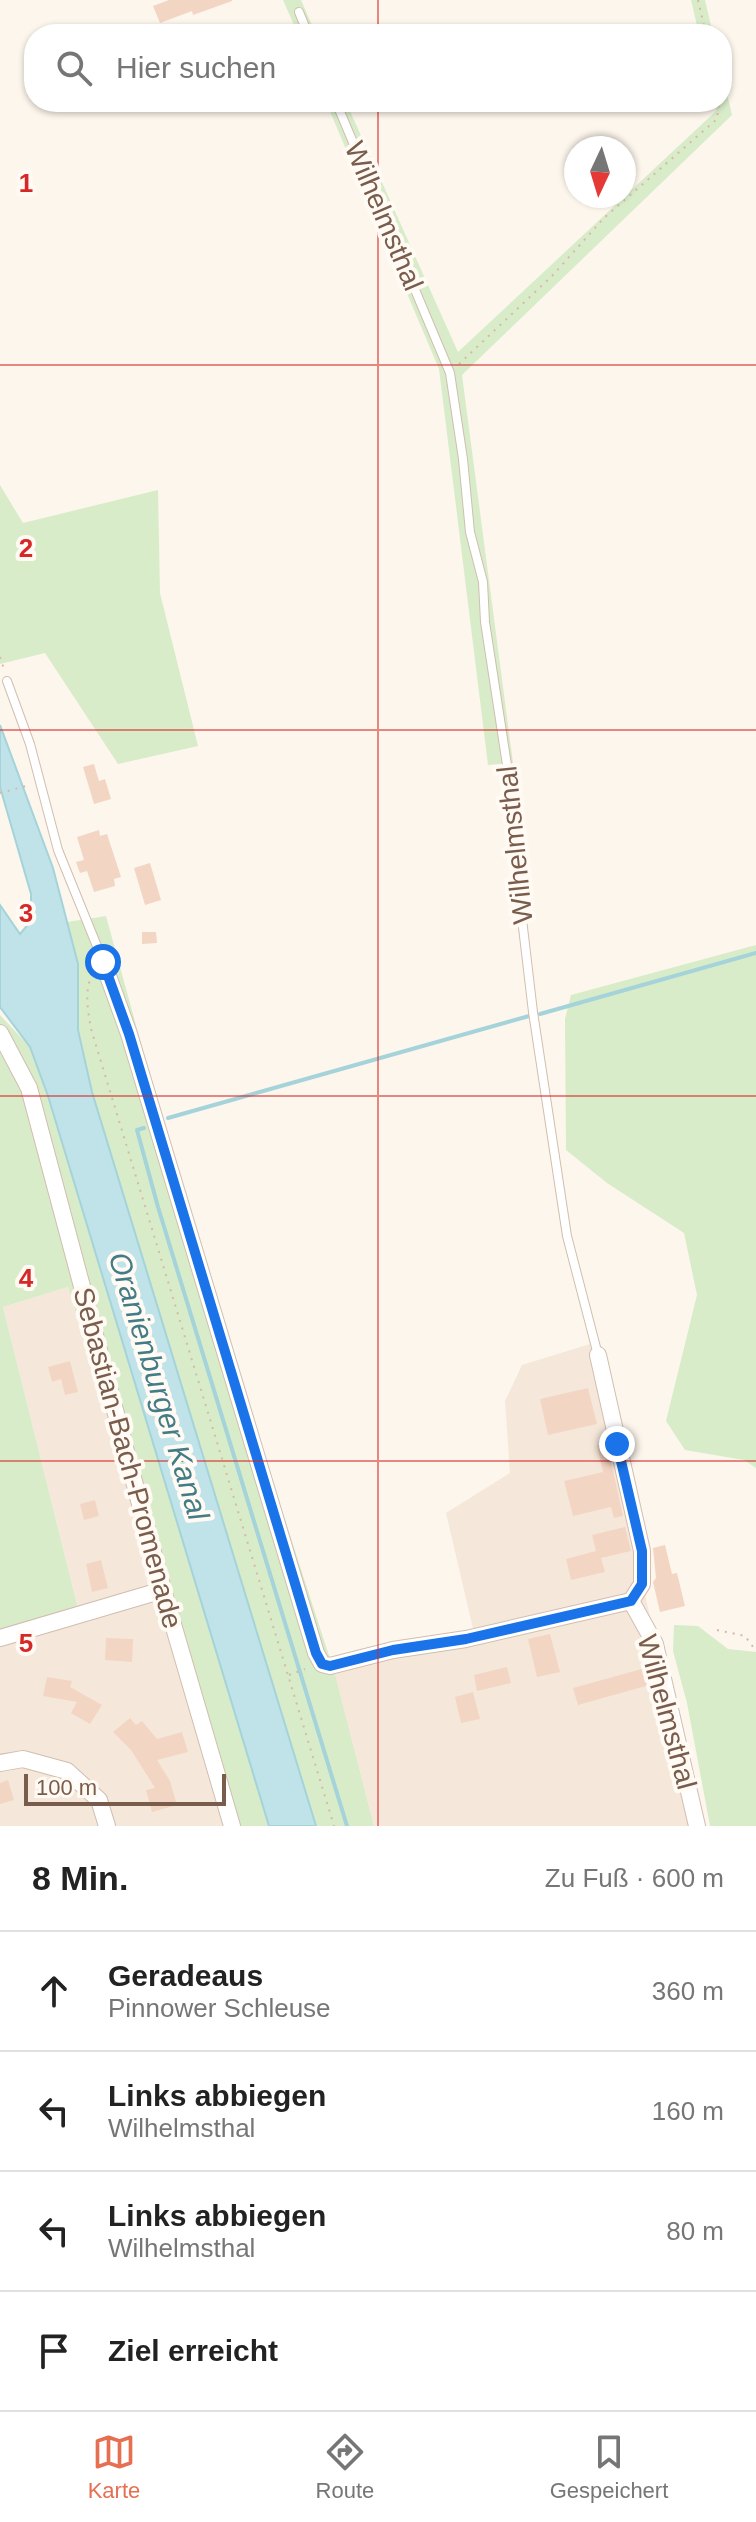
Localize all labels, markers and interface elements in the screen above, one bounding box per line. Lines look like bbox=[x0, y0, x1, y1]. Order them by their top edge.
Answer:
search box bbox=[24, 24, 732, 112]
icon: search bbox=[52, 46, 96, 90]
text: Hier suchen bbox=[116, 51, 276, 84]
north arrow bbox=[564, 136, 636, 208]
street label: Wilhelmsthal bbox=[339, 137, 429, 295]
text: 1 bbox=[19, 168, 33, 198]
text: 2 bbox=[19, 533, 33, 563]
street label: Wilhelmsthal bbox=[491, 764, 539, 926]
text: 3 bbox=[19, 898, 33, 928]
route start bbox=[85, 944, 121, 980]
water label: Oranienburger Kanal bbox=[103, 1248, 216, 1525]
text: 4 bbox=[19, 1263, 34, 1293]
street label: Sebastian-Bach-Promenade bbox=[68, 1284, 188, 1632]
route end bbox=[599, 1426, 635, 1462]
text: 5 bbox=[19, 1628, 33, 1658]
street label: Wilhelmsthal bbox=[631, 1631, 703, 1793]
scale bar bbox=[24, 1770, 226, 1806]
text: 100 m bbox=[36, 1775, 97, 1800]
text: 8 Min. bbox=[32, 1859, 128, 1897]
text: Zu Fuß · 600 m bbox=[545, 1863, 724, 1893]
text: Geradeaus bbox=[108, 1959, 263, 1992]
icon: ahead bbox=[32, 1969, 76, 2013]
text: 360 m bbox=[652, 1976, 724, 2006]
text: Pinnower Schleuse bbox=[108, 1993, 331, 2023]
text: Links abbiegen bbox=[108, 2079, 326, 2112]
icon: left bbox=[32, 2089, 76, 2133]
text: 160 m bbox=[652, 2096, 724, 2126]
text: Wilhelmsthal bbox=[108, 2113, 255, 2143]
text: Links abbiegen bbox=[108, 2199, 326, 2232]
icon: left bbox=[32, 2209, 76, 2253]
text: 80 m bbox=[666, 2216, 724, 2246]
text: Wilhelmsthal bbox=[108, 2233, 255, 2263]
icon: arrive bbox=[32, 2329, 76, 2373]
text: Ziel erreicht bbox=[108, 2334, 278, 2367]
tab: Karte bbox=[88, 2430, 140, 2504]
tab: Route bbox=[316, 2430, 374, 2504]
tab: Gespeichert bbox=[550, 2430, 668, 2504]

